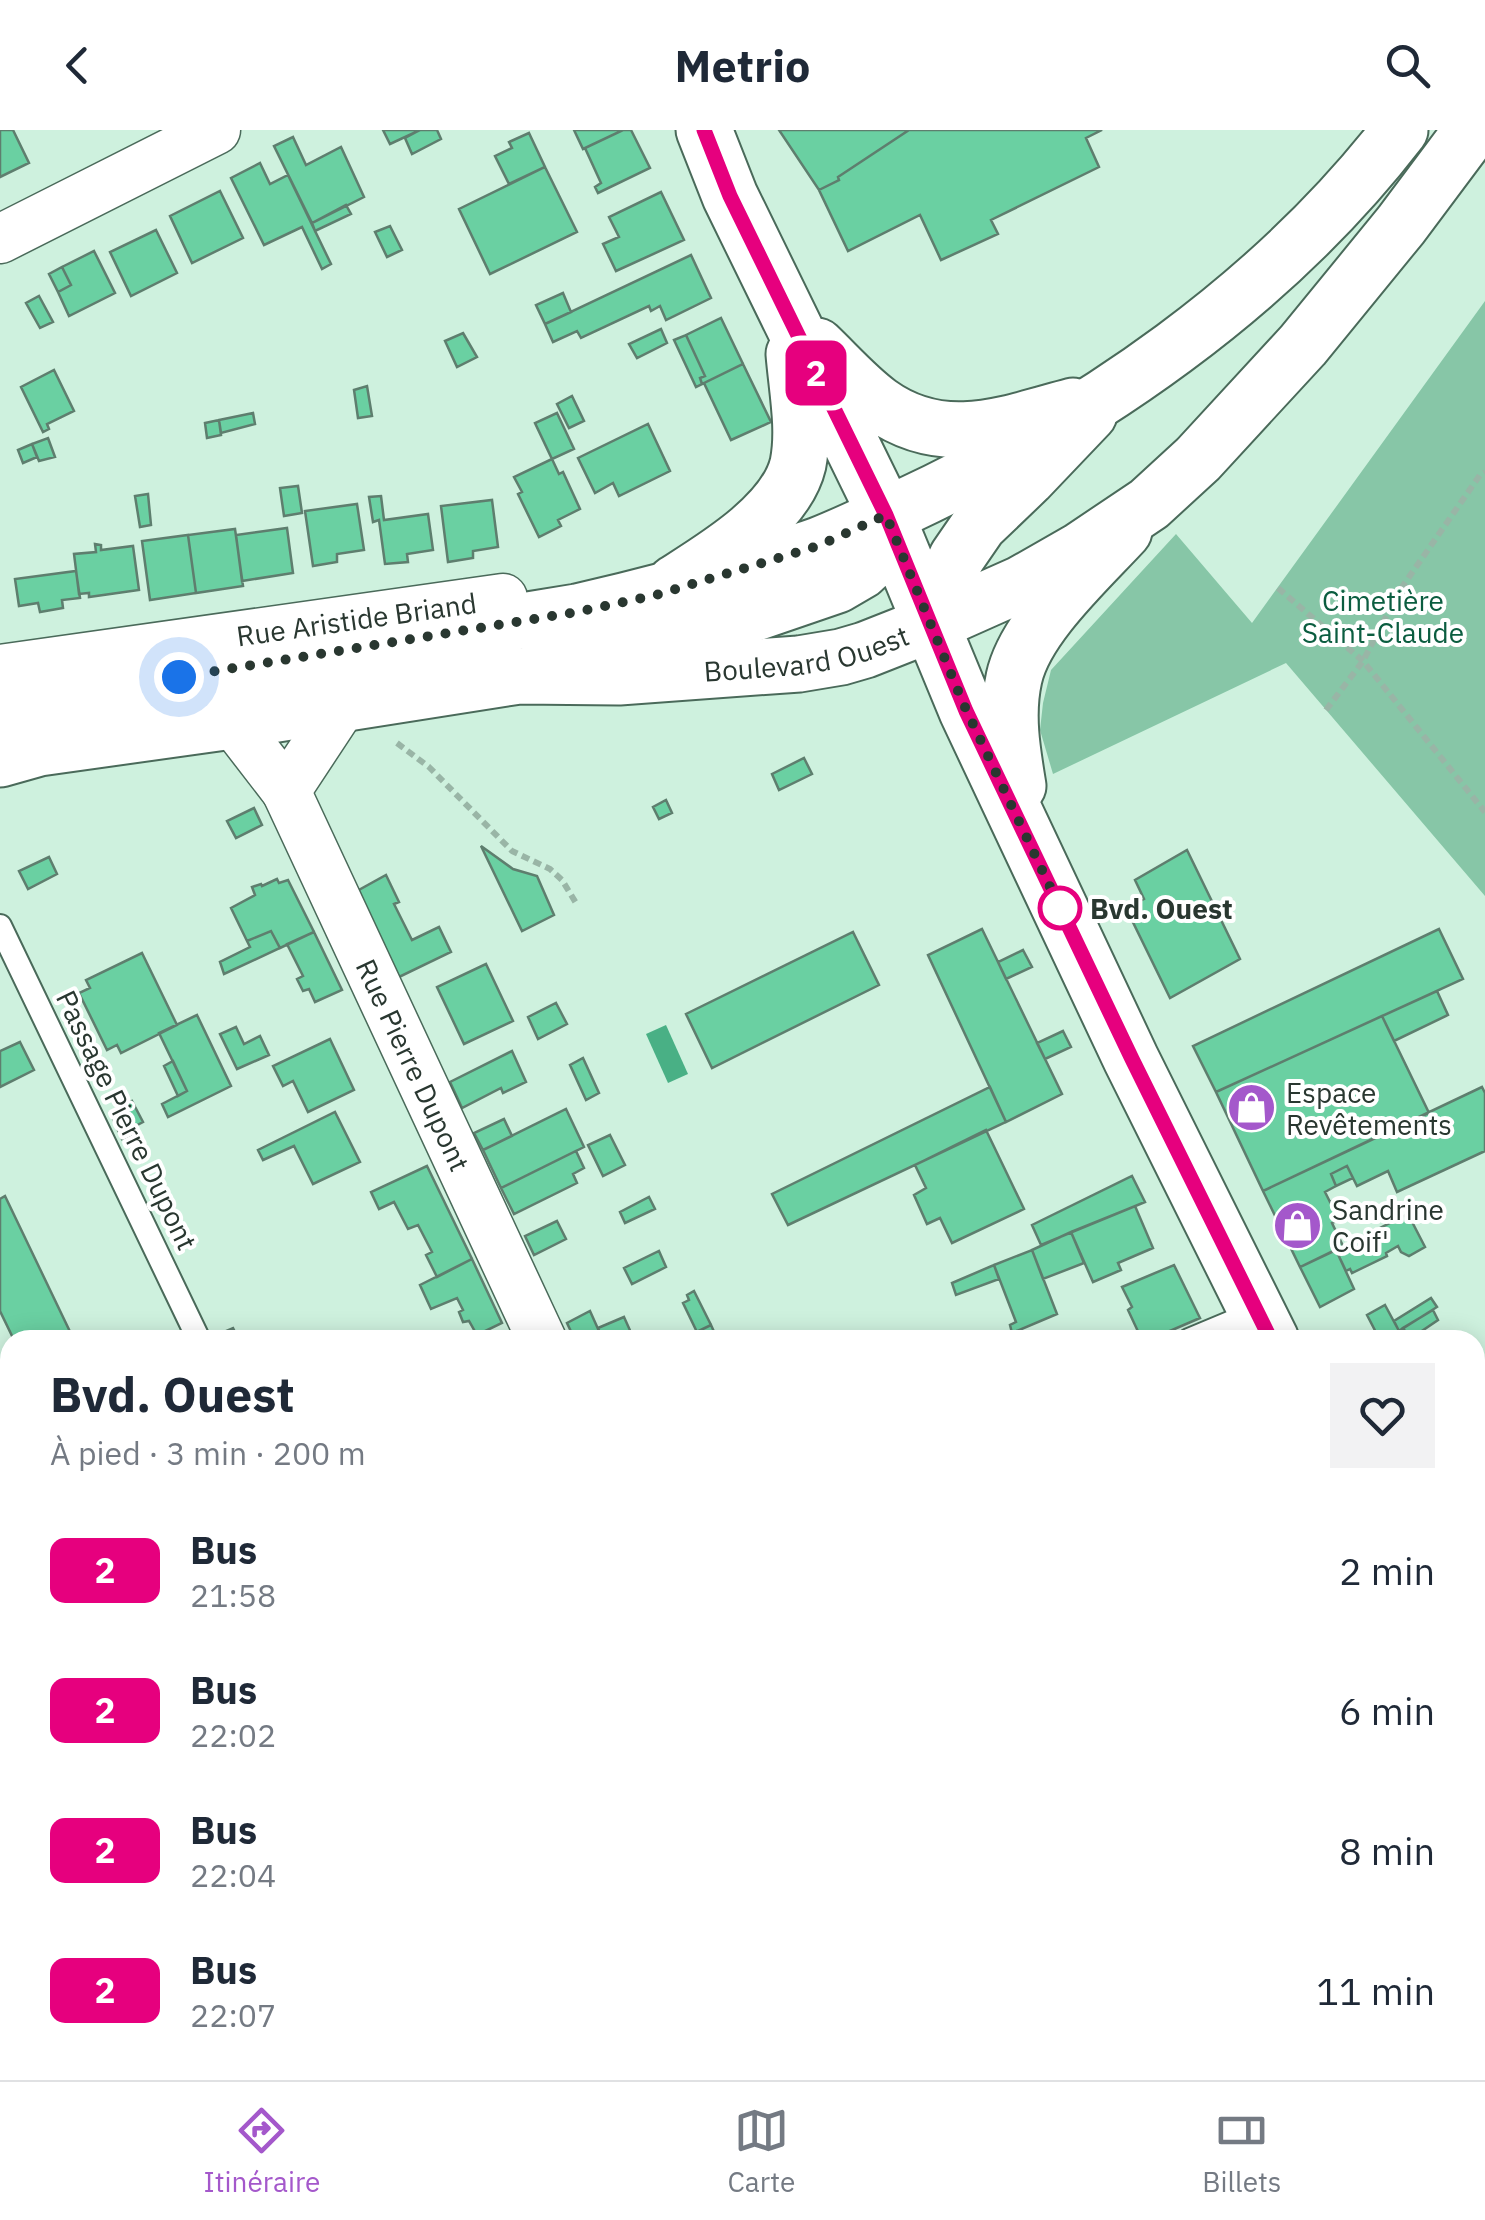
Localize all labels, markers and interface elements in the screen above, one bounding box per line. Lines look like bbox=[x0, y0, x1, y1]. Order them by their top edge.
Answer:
text: Metrio bbox=[675, 36, 810, 94]
icon: back bbox=[50, 38, 105, 93]
icon: search bbox=[1380, 38, 1435, 93]
line badge: 2 bbox=[784, 340, 848, 406]
text: 2 bbox=[805, 350, 827, 396]
park label: Cimetière Saint-Claude bbox=[1302, 582, 1464, 651]
street label: Rue Aristide Briand bbox=[234, 583, 479, 654]
street label: Boulevard Ouest bbox=[702, 616, 914, 689]
your location bbox=[154, 652, 204, 702]
marker: Bvd. Ouest bbox=[1039, 887, 1081, 929]
place label: Bvd. Ouest bbox=[1090, 890, 1233, 927]
street label: Rue Pierre Dupont bbox=[348, 953, 479, 1177]
street label: Passage Pierre Dupont bbox=[48, 984, 206, 1256]
place label: Espace Revêtements bbox=[1286, 1074, 1452, 1143]
shop icon: Espace Revêtements bbox=[1225, 1082, 1277, 1134]
place label: Sandrine Coif' bbox=[1332, 1191, 1444, 1260]
shop icon: Sandrine Coif' bbox=[1271, 1199, 1323, 1251]
text: Bvd. Ouest bbox=[50, 1363, 295, 1425]
button: heart bbox=[1330, 1363, 1435, 1468]
text: À pied · 3 min · 200 m bbox=[50, 1432, 366, 1474]
text: Bus bbox=[190, 1525, 257, 1574]
text: 2 min bbox=[1339, 1546, 1435, 1595]
text: 2 bbox=[94, 1547, 116, 1593]
text: 21:58 bbox=[190, 1574, 276, 1616]
text: Bus bbox=[190, 1665, 257, 1714]
text: 6 min bbox=[1339, 1686, 1435, 1735]
text: 2 bbox=[94, 1687, 116, 1733]
text: 22:02 bbox=[190, 1714, 276, 1756]
text: Bus bbox=[190, 1805, 257, 1854]
text: 8 min bbox=[1339, 1826, 1435, 1875]
text: 2 bbox=[94, 1827, 116, 1873]
text: 22:04 bbox=[190, 1854, 276, 1896]
text: Bus bbox=[190, 1945, 257, 1994]
text: 11 min bbox=[1316, 1966, 1435, 2015]
text: 2 bbox=[94, 1967, 116, 2013]
text: 22:07 bbox=[190, 1994, 276, 2036]
tab: Itinéraire bbox=[204, 2103, 320, 2200]
tab: Carte bbox=[727, 2103, 795, 2200]
tab: Billets bbox=[1202, 2103, 1281, 2200]

